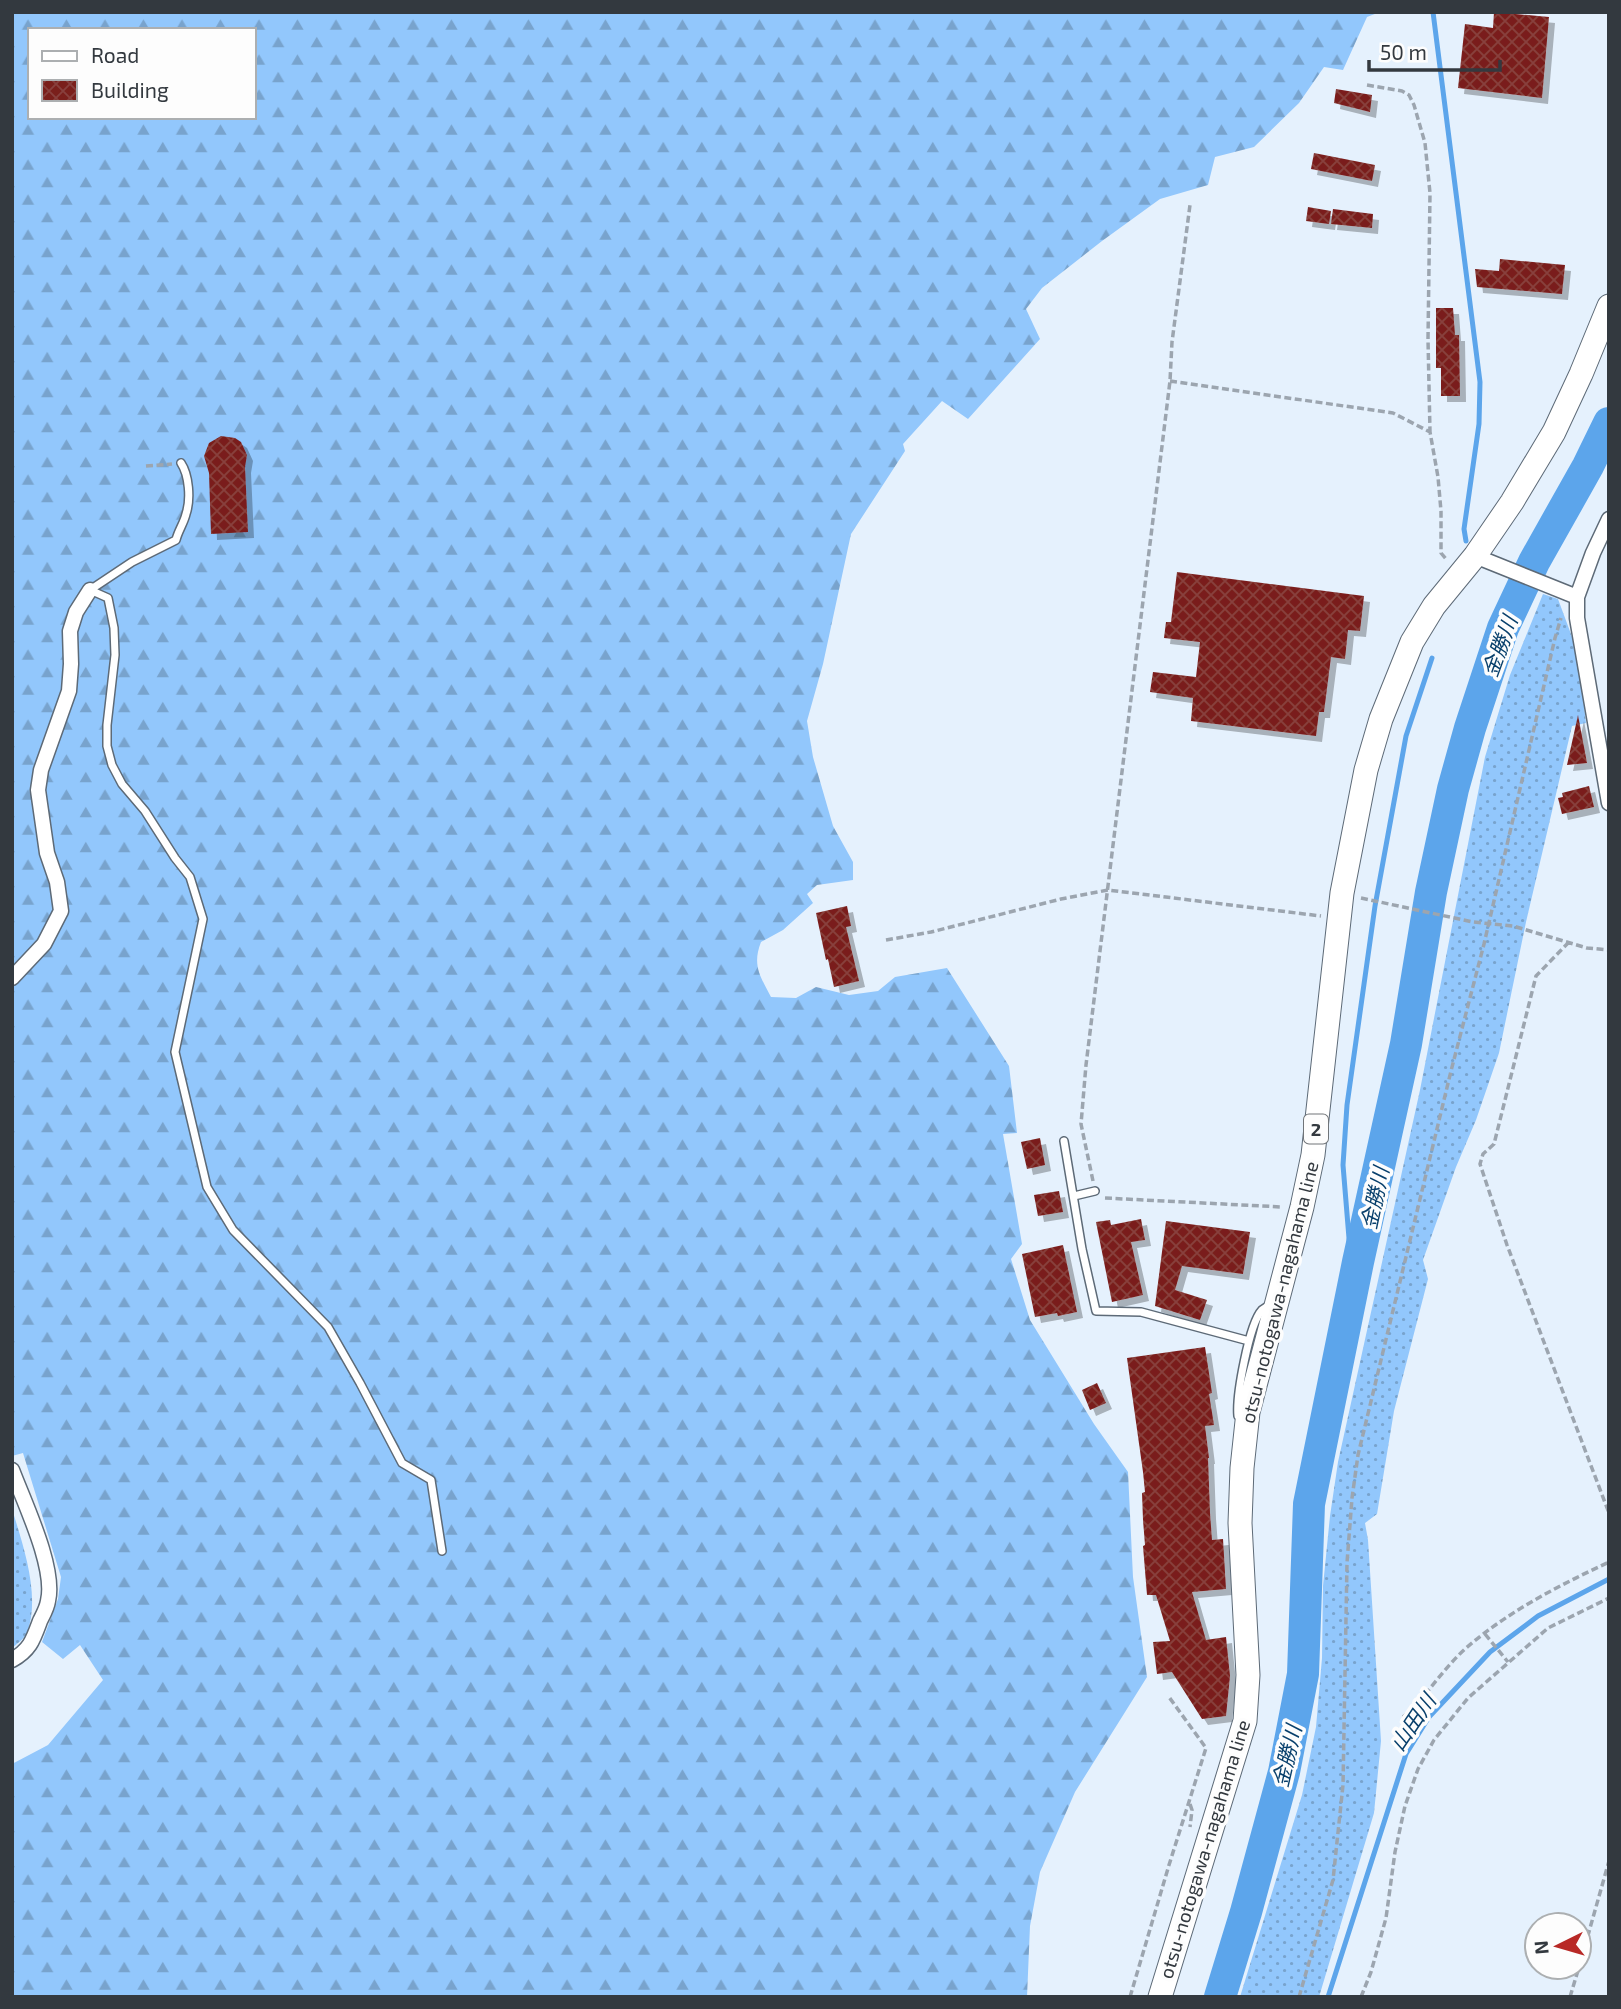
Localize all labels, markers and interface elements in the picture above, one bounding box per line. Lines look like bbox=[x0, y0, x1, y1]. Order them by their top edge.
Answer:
legend bbox=[28, 28, 256, 119]
scale bar bbox=[1369, 28, 1500, 72]
text: 50 m bbox=[1380, 39, 1427, 64]
text: Road bbox=[91, 42, 139, 67]
text: Building bbox=[91, 77, 169, 102]
water label: 金勝川 bbox=[1476, 610, 1522, 680]
road number: 2 bbox=[1304, 1114, 1328, 1144]
street label: otsu-notogawa-nagahama line bbox=[1235, 1159, 1323, 1425]
water label: 金勝川 bbox=[1355, 1163, 1393, 1231]
water label: 山田川 bbox=[1384, 1687, 1441, 1755]
street label: otsu-notogawa-nagahama line bbox=[1154, 1717, 1254, 1981]
water label: 金勝川 bbox=[1267, 1721, 1306, 1790]
north arrow bbox=[1523, 1911, 1593, 1981]
text: N bbox=[1529, 1940, 1553, 1955]

